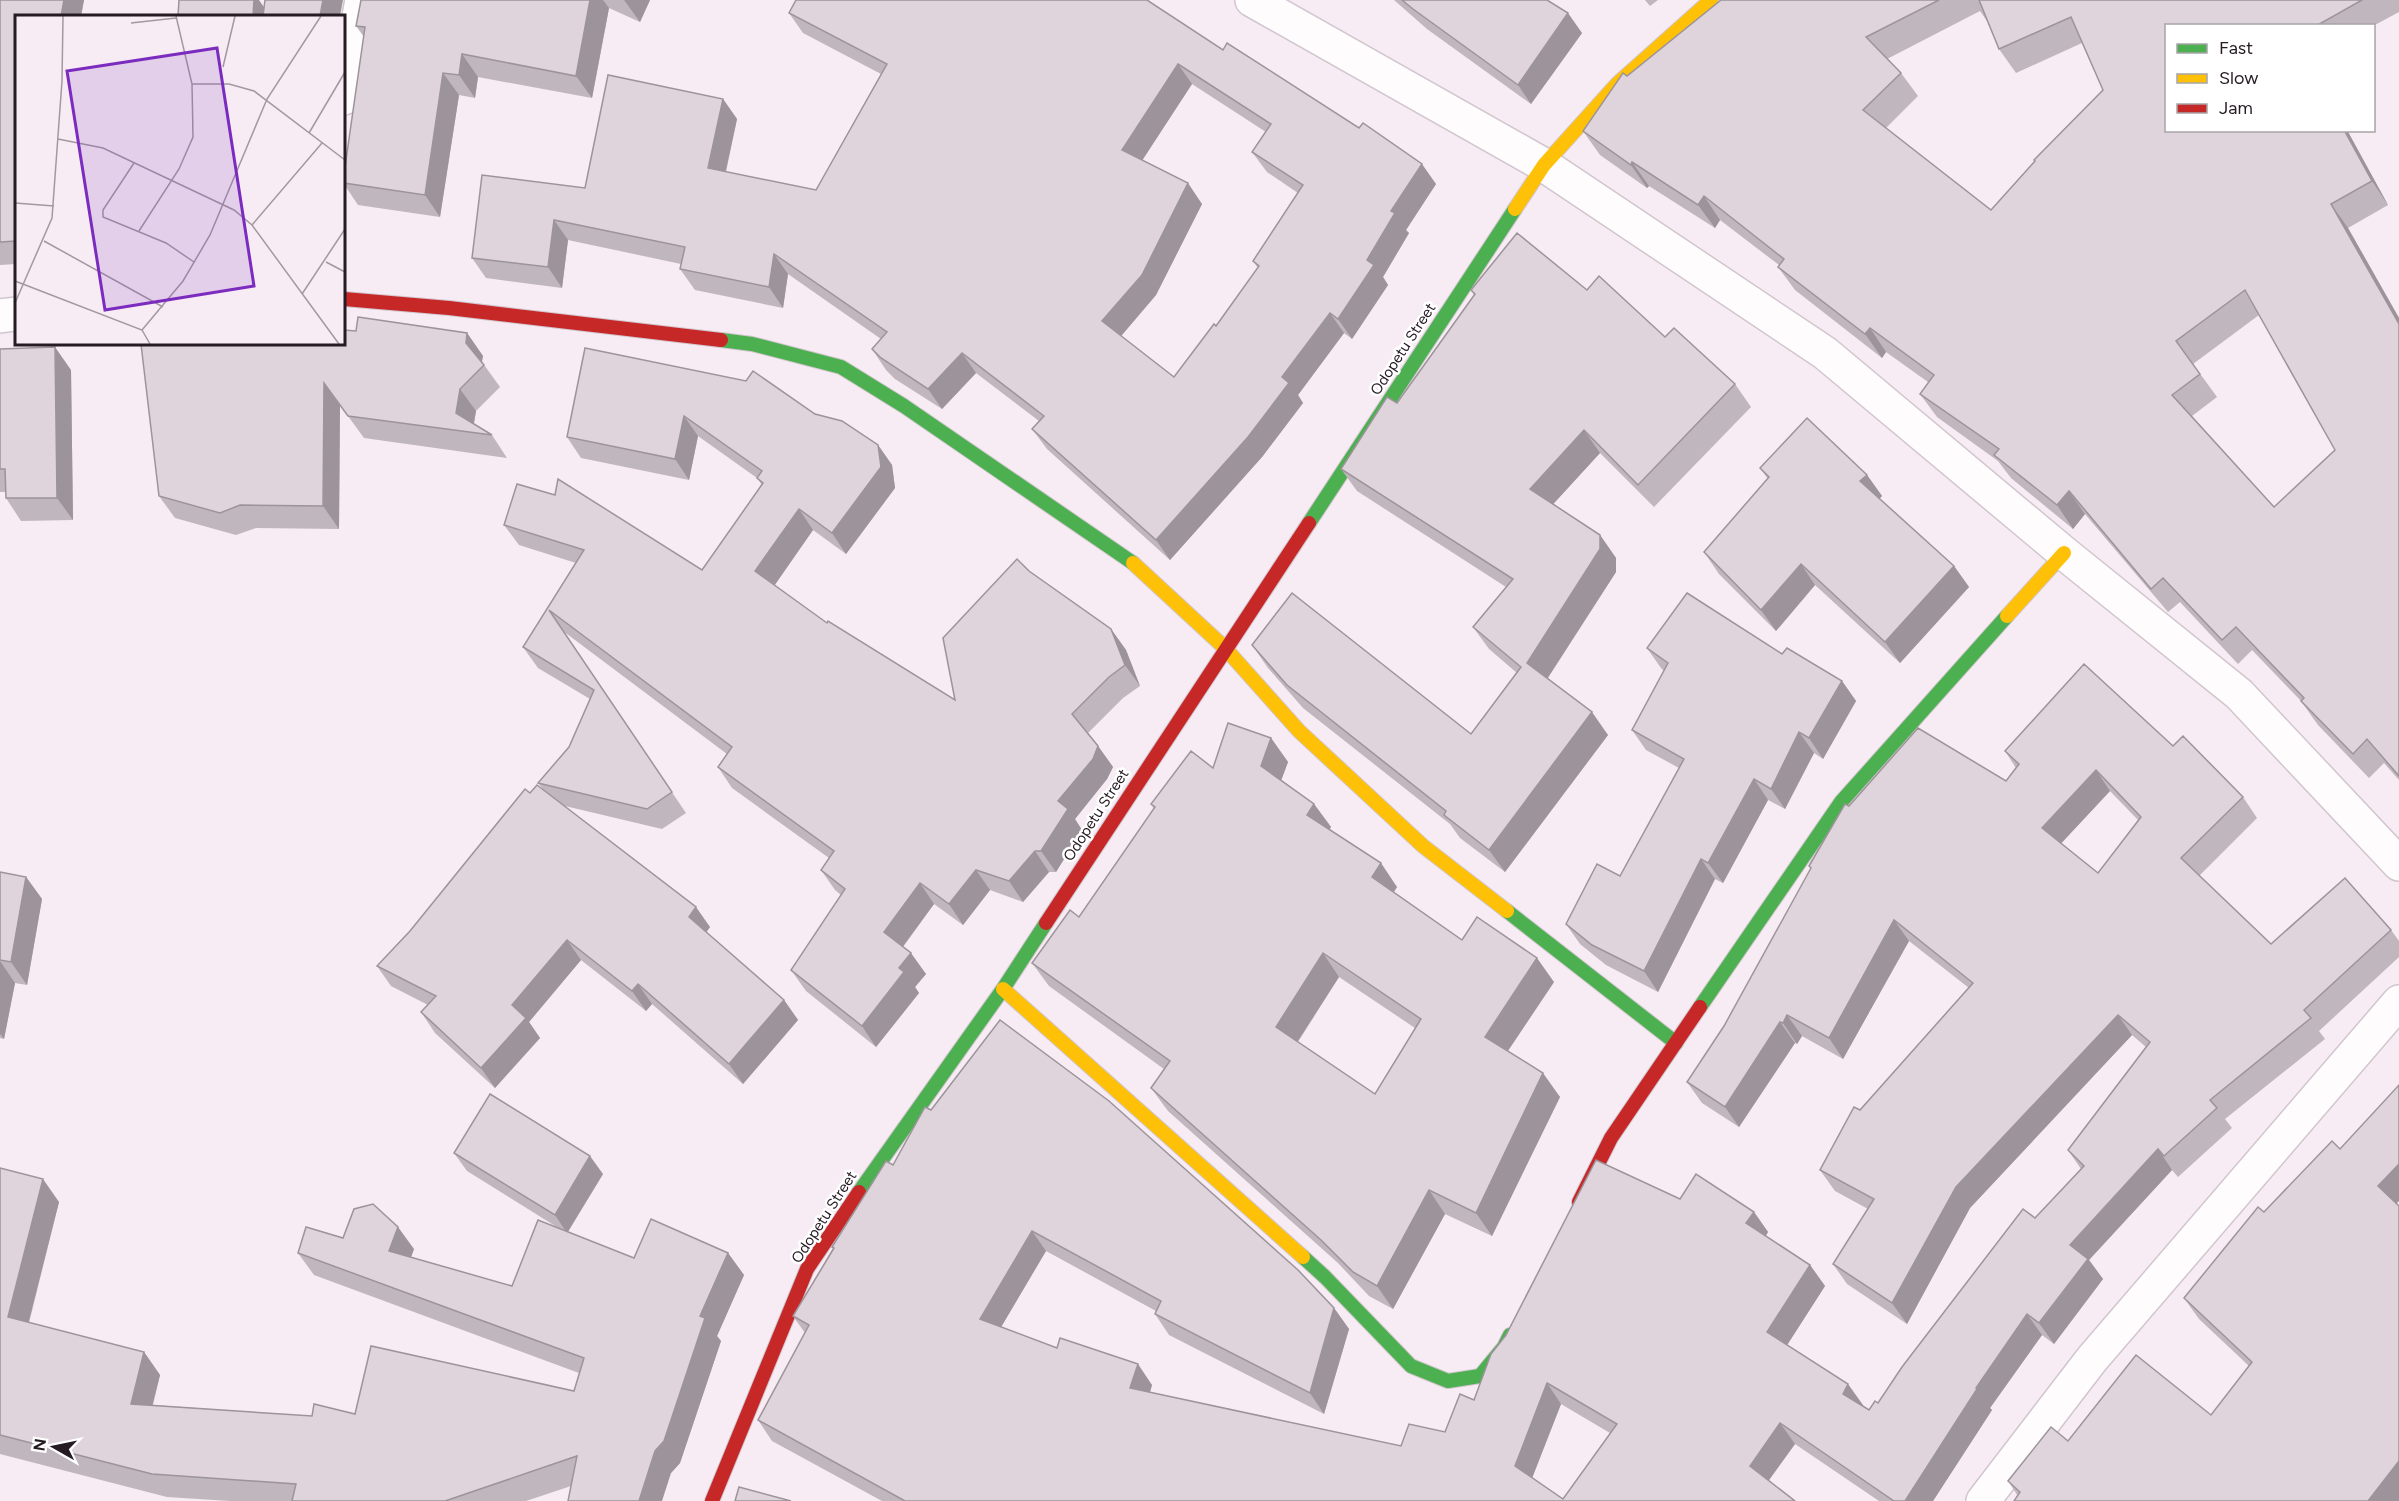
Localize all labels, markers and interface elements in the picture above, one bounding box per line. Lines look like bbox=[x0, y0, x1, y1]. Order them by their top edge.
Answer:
inset map bbox=[15, 15, 345, 345]
legend bbox=[2165, 24, 2375, 132]
text: Fast bbox=[2219, 37, 2253, 59]
text: Slow bbox=[2219, 67, 2258, 89]
text: Jam bbox=[2219, 97, 2253, 119]
street label: Odopetu Street bbox=[1367, 299, 1440, 398]
street label: Odopetu Street bbox=[1060, 765, 1133, 864]
street label: Odopetu Street bbox=[788, 1167, 861, 1266]
north arrow bbox=[24, 1417, 84, 1477]
text: N bbox=[29, 1437, 50, 1452]

